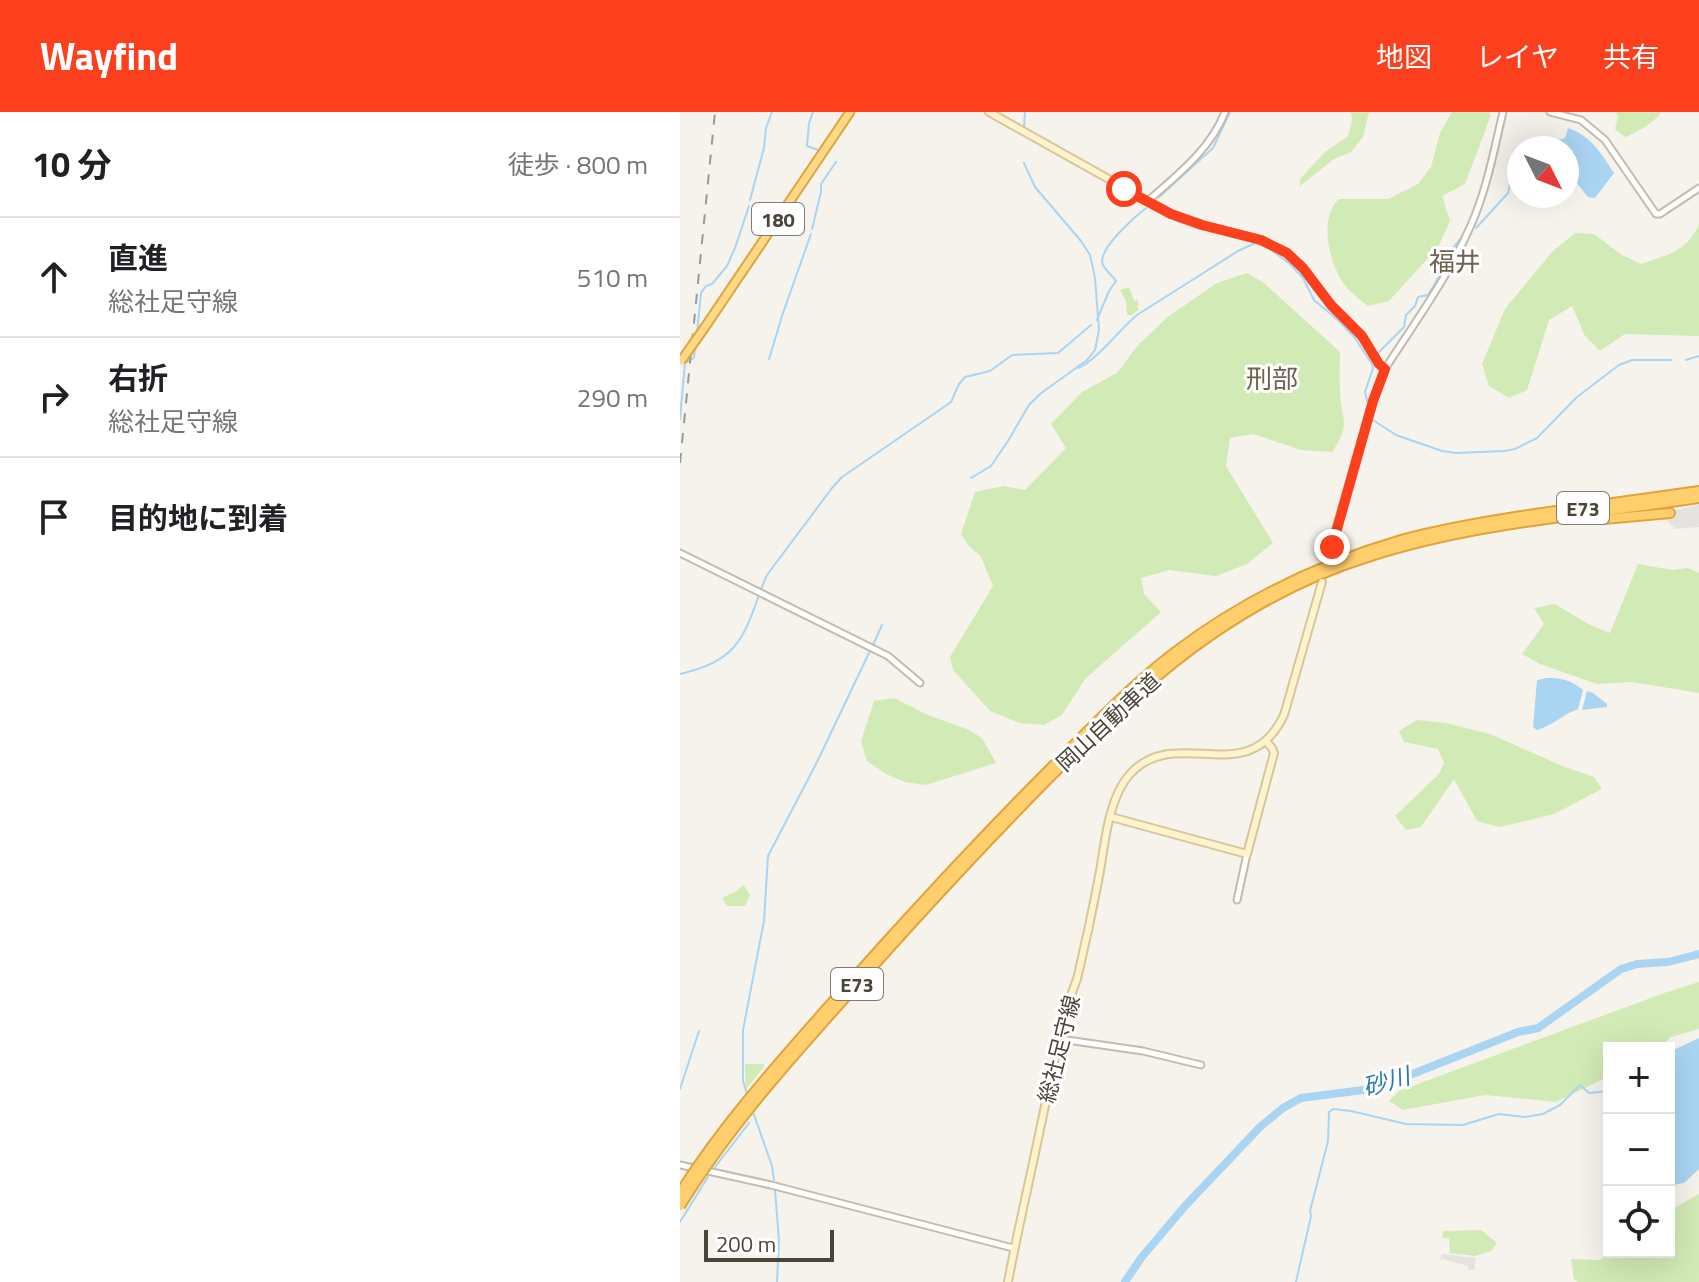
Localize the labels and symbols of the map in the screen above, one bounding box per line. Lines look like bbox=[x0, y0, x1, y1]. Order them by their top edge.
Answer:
north arrow bbox=[1507, 136, 1579, 208]
route start bbox=[1106, 171, 1142, 207]
road number: 180 bbox=[752, 203, 804, 235]
district label: 福井 bbox=[1429, 242, 1481, 281]
district label: 刑部 bbox=[1246, 359, 1298, 398]
road number: E73 bbox=[1557, 492, 1609, 524]
route end bbox=[1314, 529, 1350, 565]
street label: 岡山自動車道 bbox=[1048, 665, 1168, 779]
road number: E73 bbox=[831, 968, 883, 1000]
street label: 総社足守線 bbox=[1029, 992, 1089, 1106]
water label: 砂川 bbox=[1358, 1056, 1417, 1105]
scale bar bbox=[704, 1226, 834, 1262]

